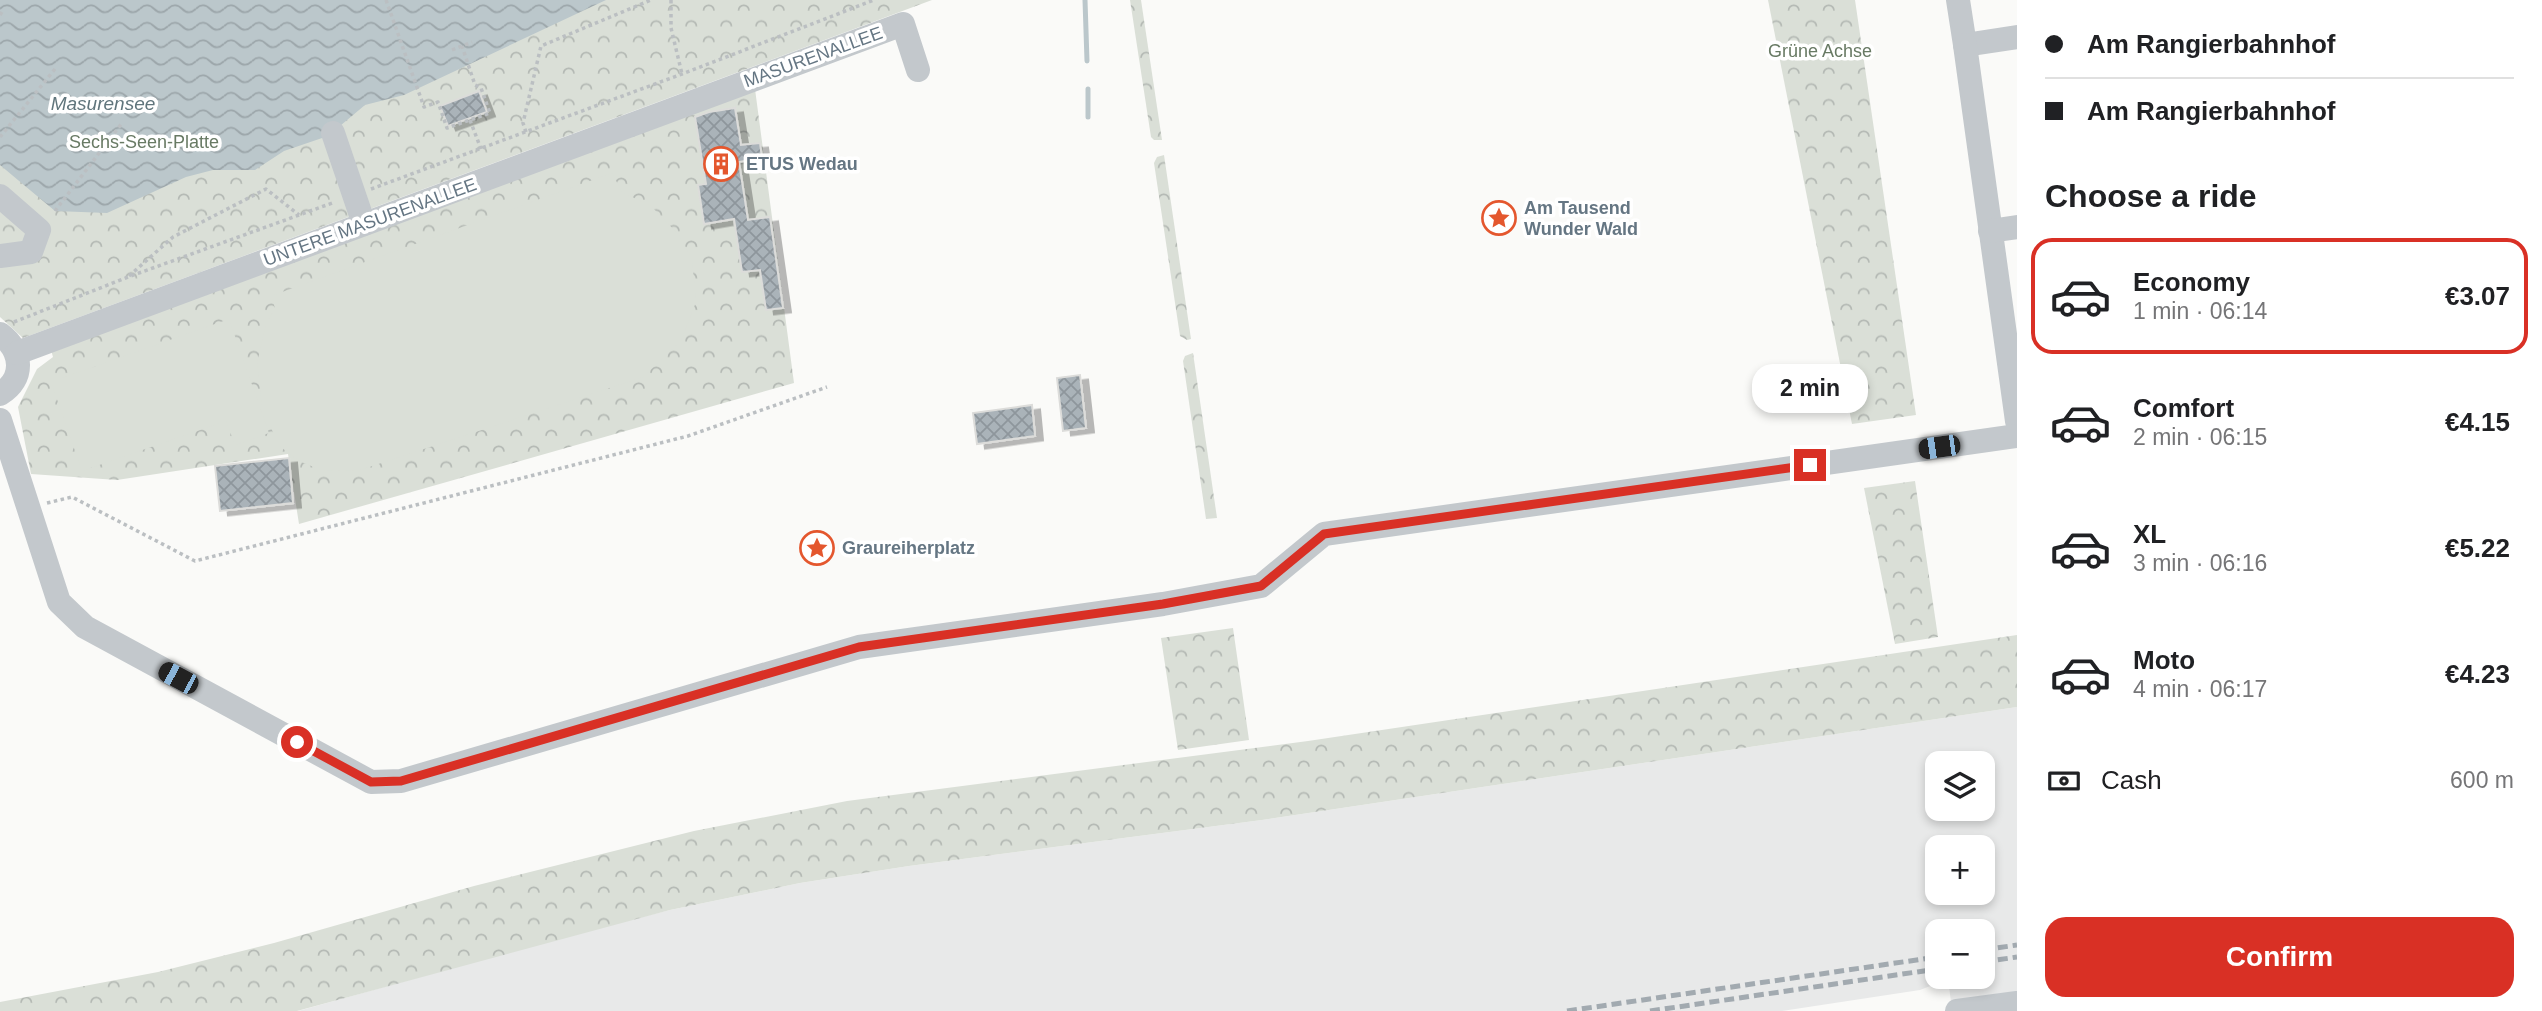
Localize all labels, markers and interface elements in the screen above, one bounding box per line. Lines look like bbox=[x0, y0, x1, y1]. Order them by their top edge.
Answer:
street label: MASURENALLEE bbox=[741, 23, 885, 91]
text: Am Rangierbahnhof bbox=[2087, 29, 2335, 59]
park label: Grüne Achse bbox=[1768, 41, 1872, 61]
water label: Masurensee bbox=[51, 93, 155, 114]
text: Am Rangierbahnhof bbox=[2087, 96, 2335, 126]
park label: Sechs-Seen-Platte bbox=[69, 132, 219, 152]
building icon: ETUS Wedau bbox=[702, 145, 740, 183]
place label: ETUS Wedau bbox=[746, 154, 858, 174]
street label: UNTERE MASURENALLEE bbox=[261, 174, 479, 270]
text: Choose a ride bbox=[2045, 178, 2257, 214]
place label: Am Tausend Wunder Wald bbox=[1524, 198, 1638, 239]
place icon: Am Tausend Wunder Wald bbox=[1480, 199, 1518, 237]
icon: car bbox=[2049, 265, 2112, 328]
text: Economy bbox=[2133, 267, 2250, 297]
text: €3.07 bbox=[2445, 281, 2510, 311]
text: 1 min · 06:14 bbox=[2133, 298, 2267, 324]
callout: 2 min bbox=[1752, 364, 1868, 412]
text: 2 min bbox=[1780, 375, 1840, 401]
icon: car bbox=[2049, 391, 2112, 454]
text: Comfort bbox=[2133, 393, 2234, 423]
text: €4.15 bbox=[2445, 407, 2510, 437]
text: 2 min · 06:15 bbox=[2133, 424, 2267, 450]
car bbox=[1917, 434, 1962, 460]
route end bbox=[1794, 449, 1826, 481]
icon: car bbox=[2049, 517, 2112, 580]
text: XL bbox=[2133, 519, 2166, 549]
place icon: Graureiherplatz bbox=[798, 529, 836, 567]
text: €5.22 bbox=[2445, 533, 2510, 563]
place label: Graureiherplatz bbox=[842, 538, 975, 558]
text: 3 min · 06:16 bbox=[2133, 550, 2267, 576]
icon: car bbox=[2049, 643, 2112, 706]
text: Moto bbox=[2133, 645, 2195, 675]
car bbox=[155, 659, 202, 697]
text: €4.23 bbox=[2445, 659, 2510, 689]
text: 4 min · 06:17 bbox=[2133, 676, 2267, 702]
route start bbox=[281, 726, 313, 758]
map controls bbox=[1925, 751, 1995, 989]
button: layers bbox=[1925, 751, 1995, 821]
icon: cash bbox=[2045, 762, 2083, 800]
text: Cash bbox=[2101, 765, 2162, 795]
text: 600 m bbox=[2450, 767, 2514, 793]
button: + bbox=[1925, 835, 1995, 905]
button: Confirm bbox=[2045, 917, 2514, 997]
button: − bbox=[1925, 919, 1995, 989]

